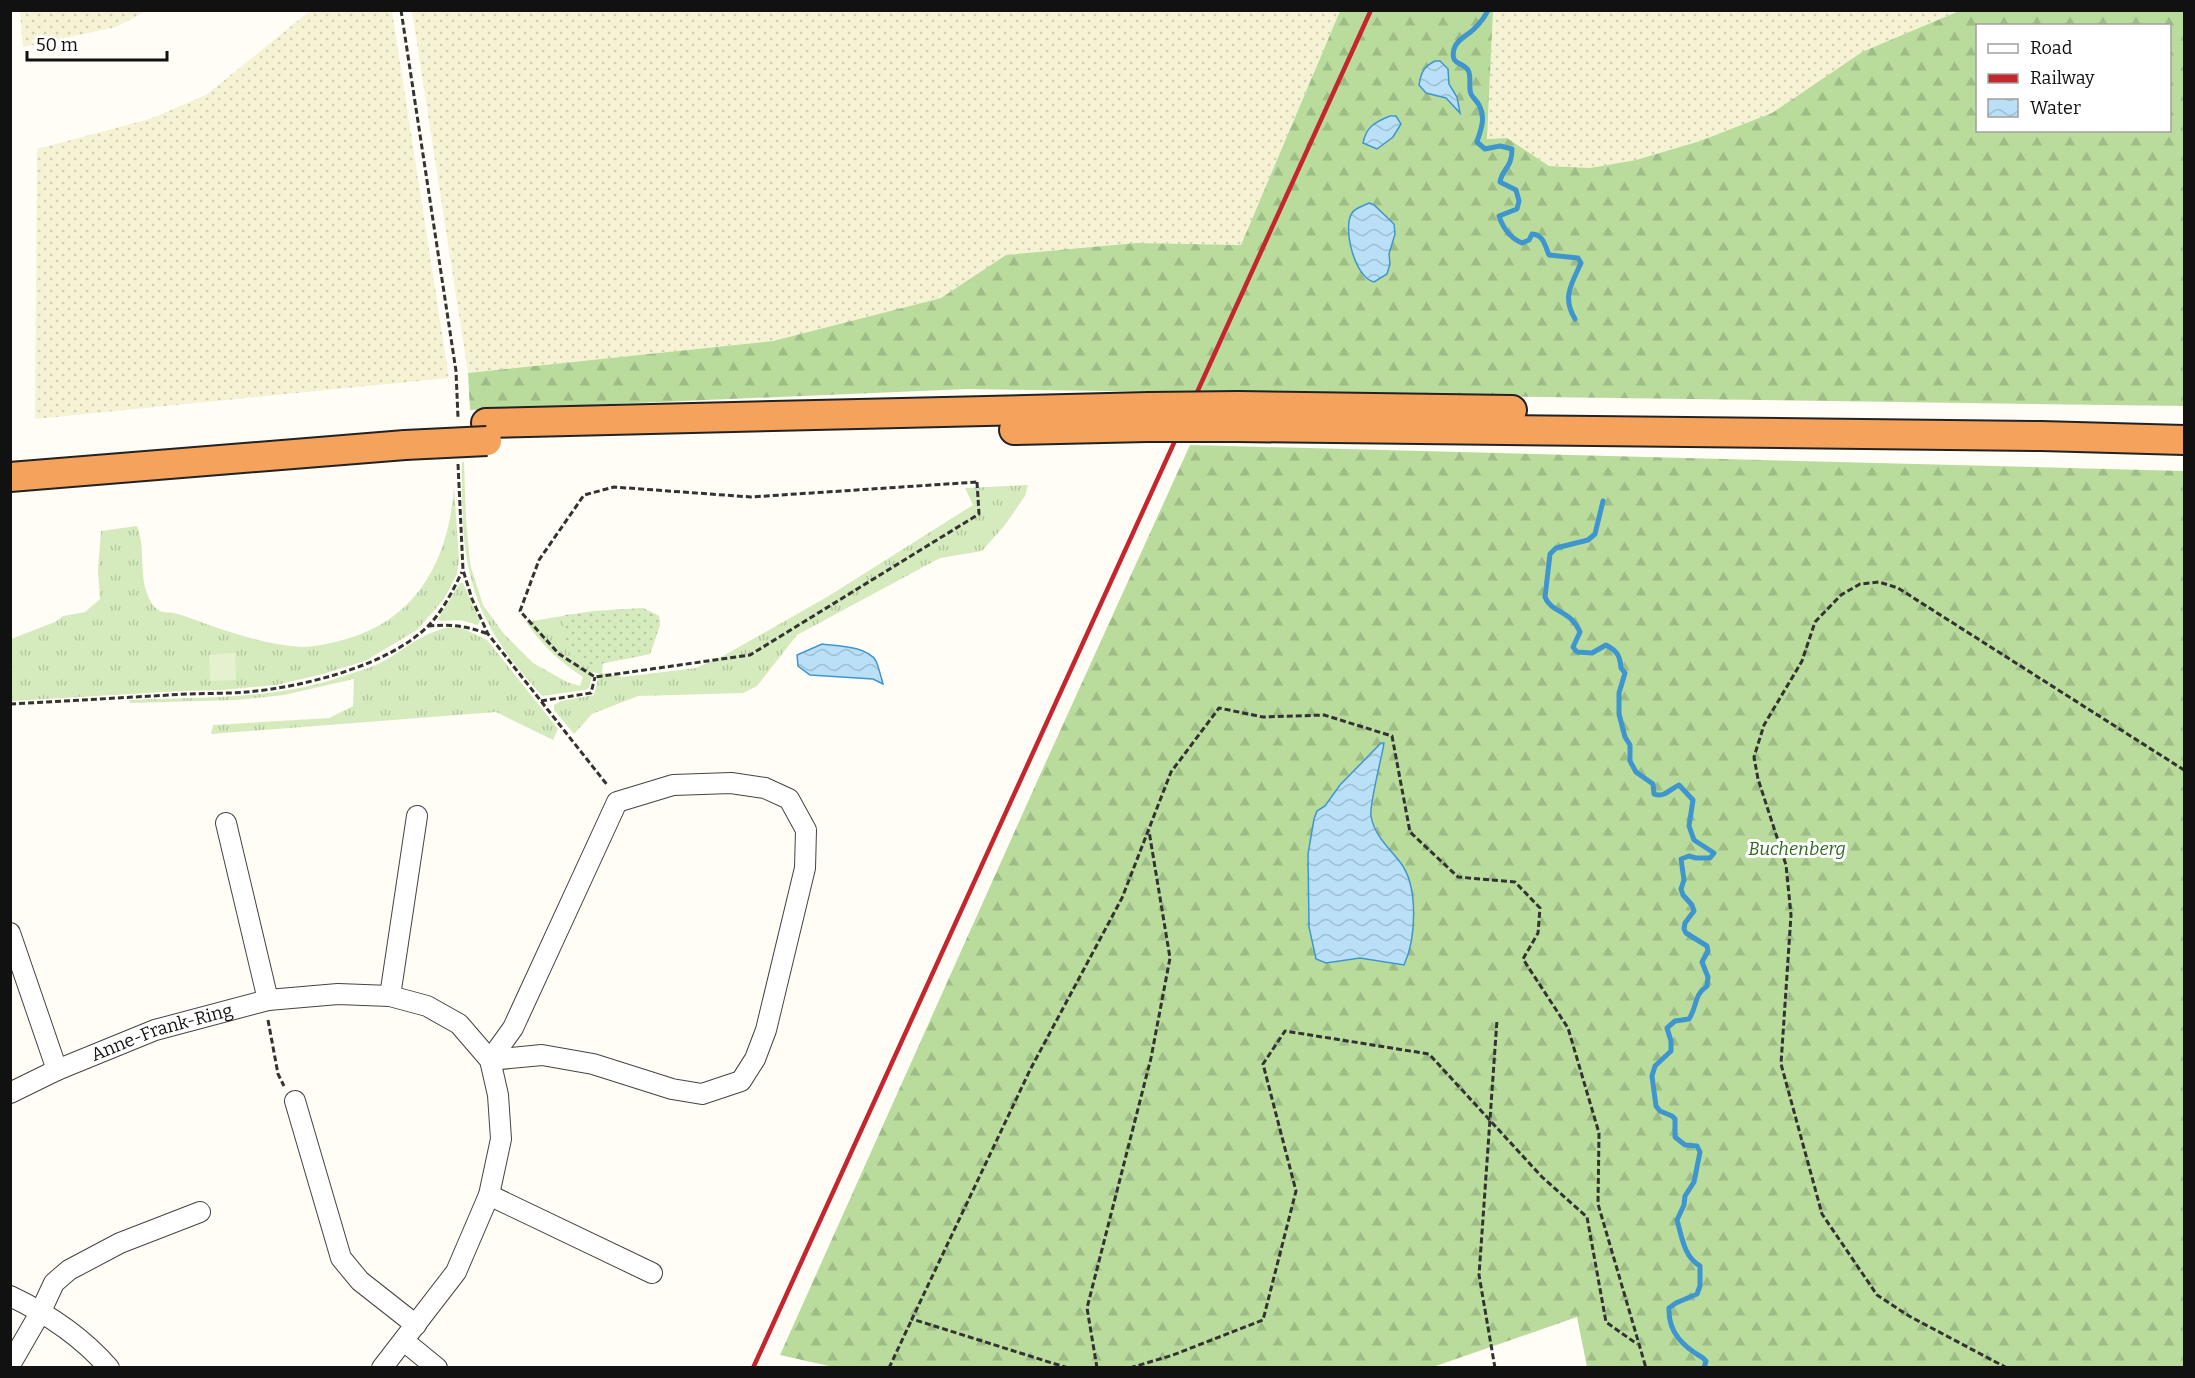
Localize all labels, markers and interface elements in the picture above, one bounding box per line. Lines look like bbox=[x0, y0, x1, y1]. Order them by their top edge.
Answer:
scale bar bbox=[27, 24, 166, 62]
legend bbox=[1976, 24, 2171, 132]
text: 50 m bbox=[36, 34, 78, 56]
text: Road bbox=[2030, 37, 2073, 59]
text: Railway bbox=[2030, 67, 2095, 89]
text: Water bbox=[2030, 97, 2081, 119]
park label: Buchenberg bbox=[1748, 838, 1846, 860]
street label: Anne-Frank-Ring bbox=[88, 999, 235, 1066]

